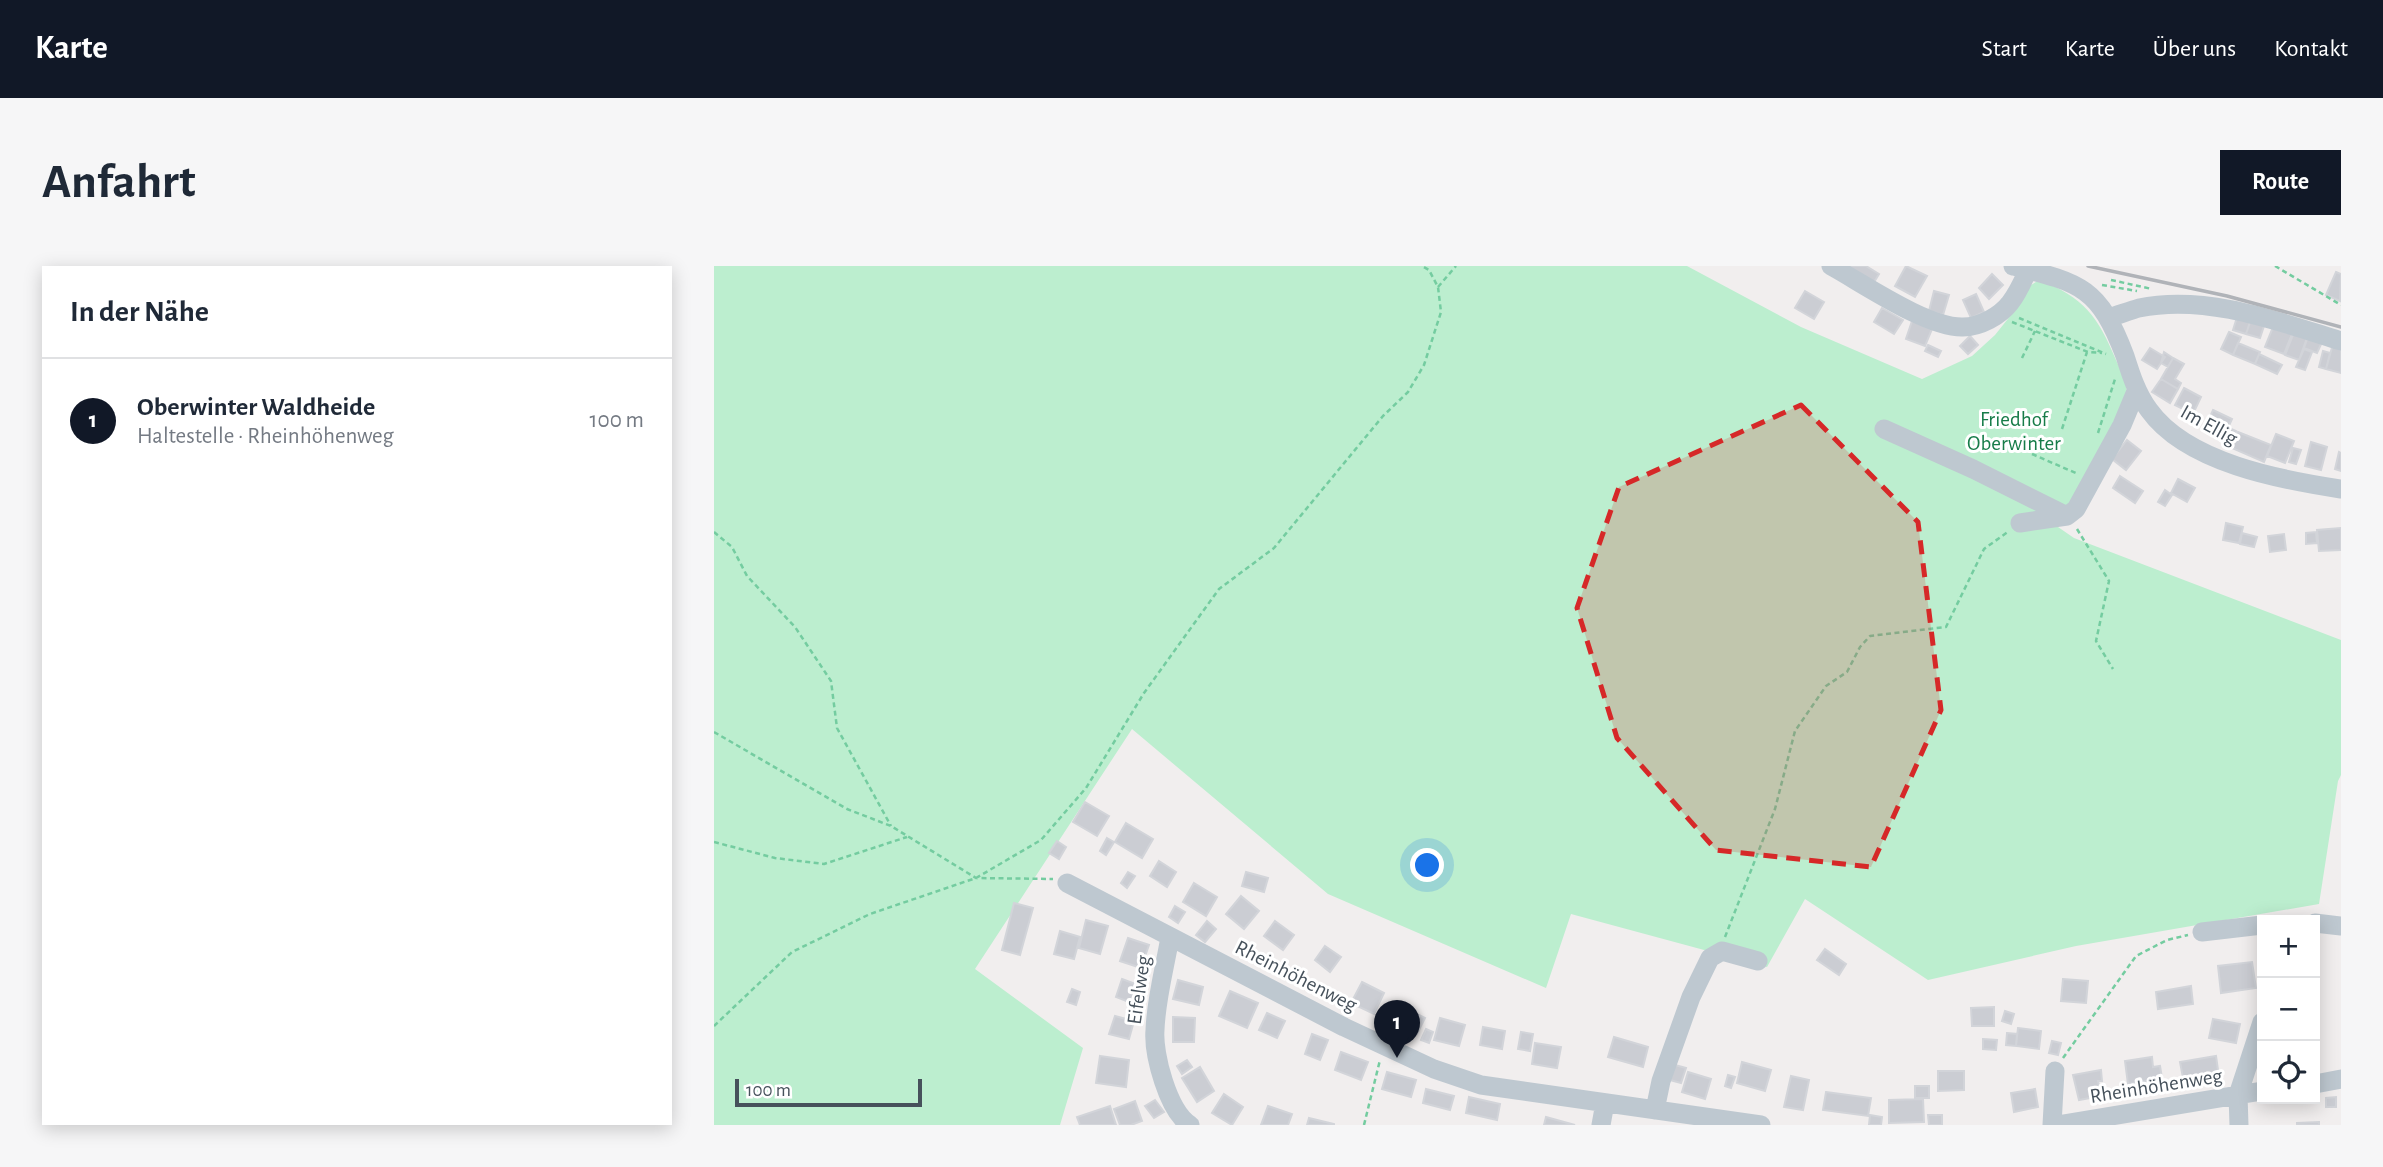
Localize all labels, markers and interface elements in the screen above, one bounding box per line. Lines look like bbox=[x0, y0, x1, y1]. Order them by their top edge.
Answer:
text: Karte bbox=[35, 32, 108, 65]
text: Start bbox=[1982, 37, 2027, 61]
text: Karte bbox=[2065, 37, 2115, 61]
text: Über uns bbox=[2153, 37, 2236, 61]
text: Kontakt bbox=[2274, 37, 2348, 61]
button: Route bbox=[2220, 150, 2341, 215]
text: Anfahrt bbox=[42, 158, 196, 207]
text: In der Nähe bbox=[70, 297, 209, 327]
text: Oberwinter Waldheide bbox=[137, 394, 375, 420]
street label: Im Ellig bbox=[2177, 401, 2242, 449]
text: 1 bbox=[89, 409, 97, 432]
text: 100 m bbox=[590, 409, 644, 432]
park label: Friedhof Oberwinter bbox=[1967, 409, 2061, 454]
text: Haltestelle · Rheinhöhenweg bbox=[137, 425, 394, 448]
your location bbox=[1410, 848, 1444, 882]
map controls bbox=[2257, 915, 2320, 1104]
button: + bbox=[2257, 915, 2320, 978]
street label: Rheinhöhenweg bbox=[1232, 936, 1361, 1016]
street label: Eifelweg bbox=[1124, 953, 1154, 1026]
button: − bbox=[2257, 978, 2320, 1041]
pin: 1 bbox=[1374, 1000, 1420, 1058]
button: locate bbox=[2257, 1041, 2320, 1104]
street label: Rheinhöhenweg bbox=[2088, 1065, 2224, 1107]
scale bar bbox=[735, 1076, 922, 1108]
text: 100 m bbox=[746, 1081, 791, 1100]

